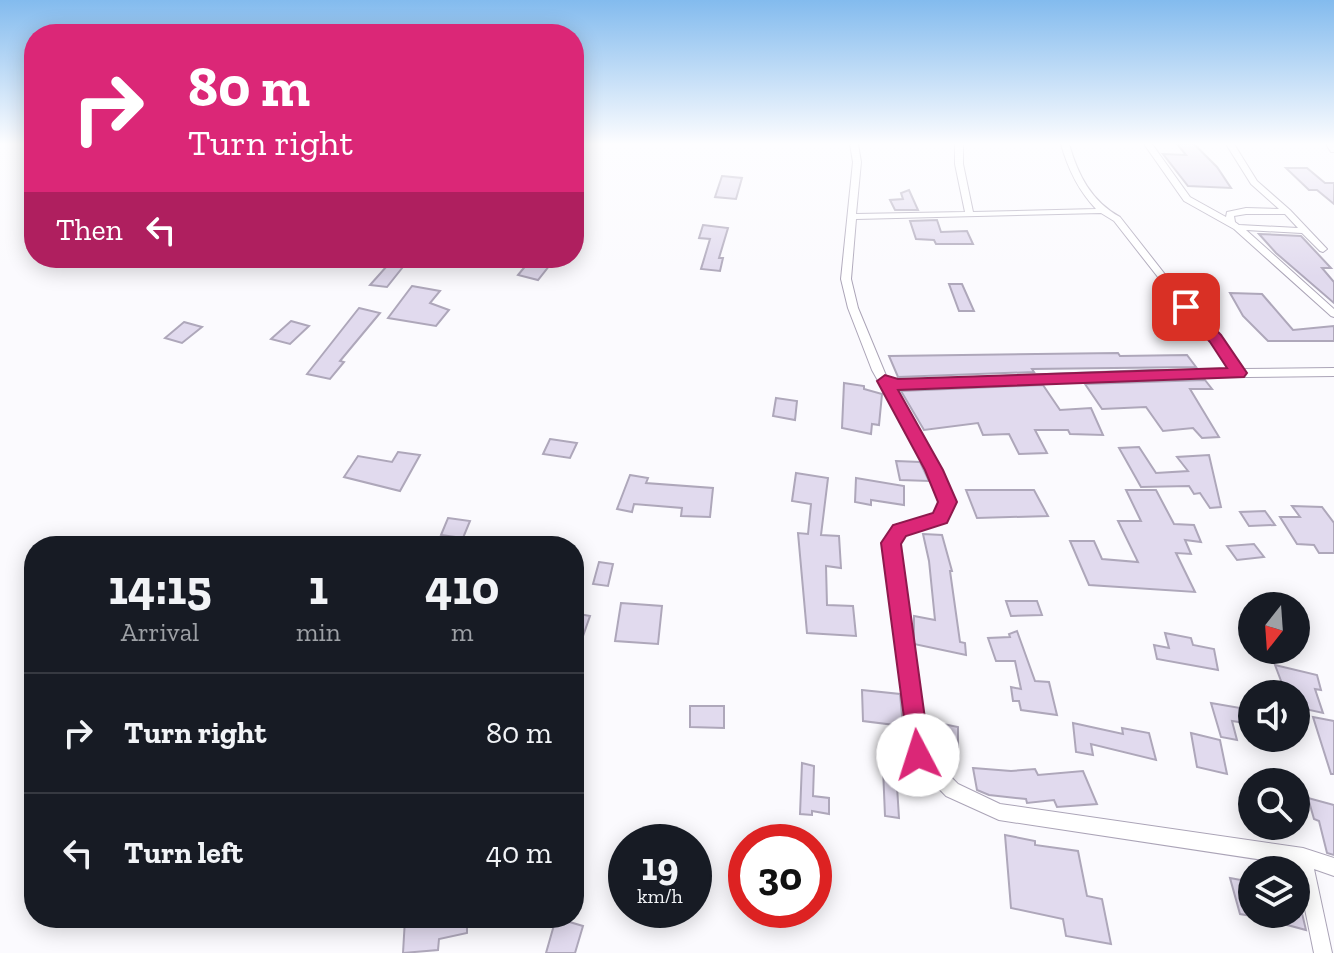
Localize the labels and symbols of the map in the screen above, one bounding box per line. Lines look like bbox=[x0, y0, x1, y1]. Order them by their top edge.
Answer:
pin bbox=[1152, 273, 1220, 341]
north arrow bbox=[1238, 592, 1310, 664]
position arrow bbox=[876, 713, 960, 797]
speed limit sign: 30 bbox=[728, 824, 832, 928]

